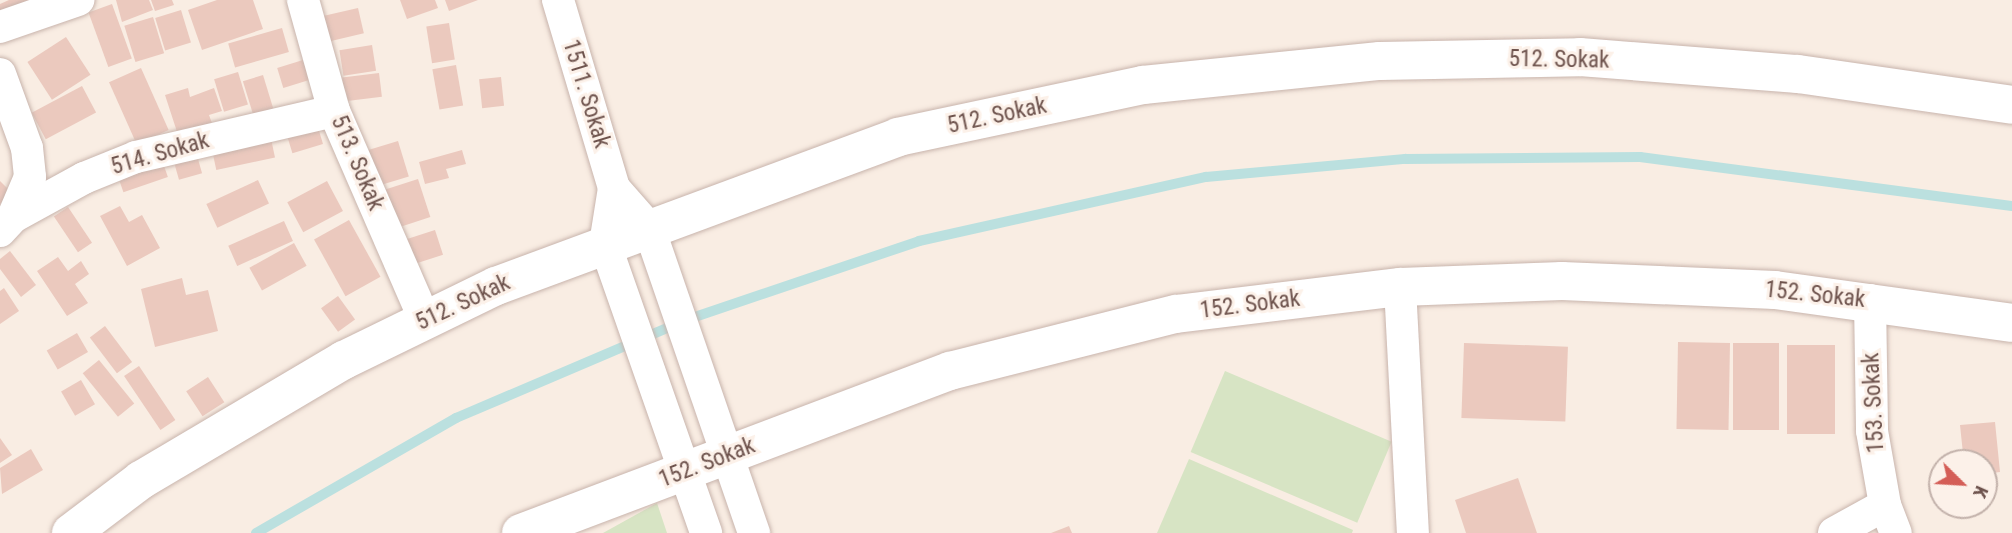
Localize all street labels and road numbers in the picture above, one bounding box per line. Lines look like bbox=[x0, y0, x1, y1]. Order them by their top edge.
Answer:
street label: 1511. Sokak bbox=[556, 36, 616, 152]
street label: 512. Sokak bbox=[1508, 45, 1610, 75]
street label: 512. Sokak bbox=[945, 92, 1049, 140]
street label: 513. Sokak bbox=[325, 111, 389, 215]
street label: 514. Sokak bbox=[108, 127, 212, 181]
street label: 512. Sokak bbox=[412, 269, 514, 337]
street label: 152. Sokak bbox=[1764, 276, 1866, 314]
street label: 152. Sokak bbox=[1198, 285, 1302, 325]
street label: 153. Sokak bbox=[1858, 352, 1890, 454]
street label: 152. Sokak bbox=[655, 432, 759, 494]

